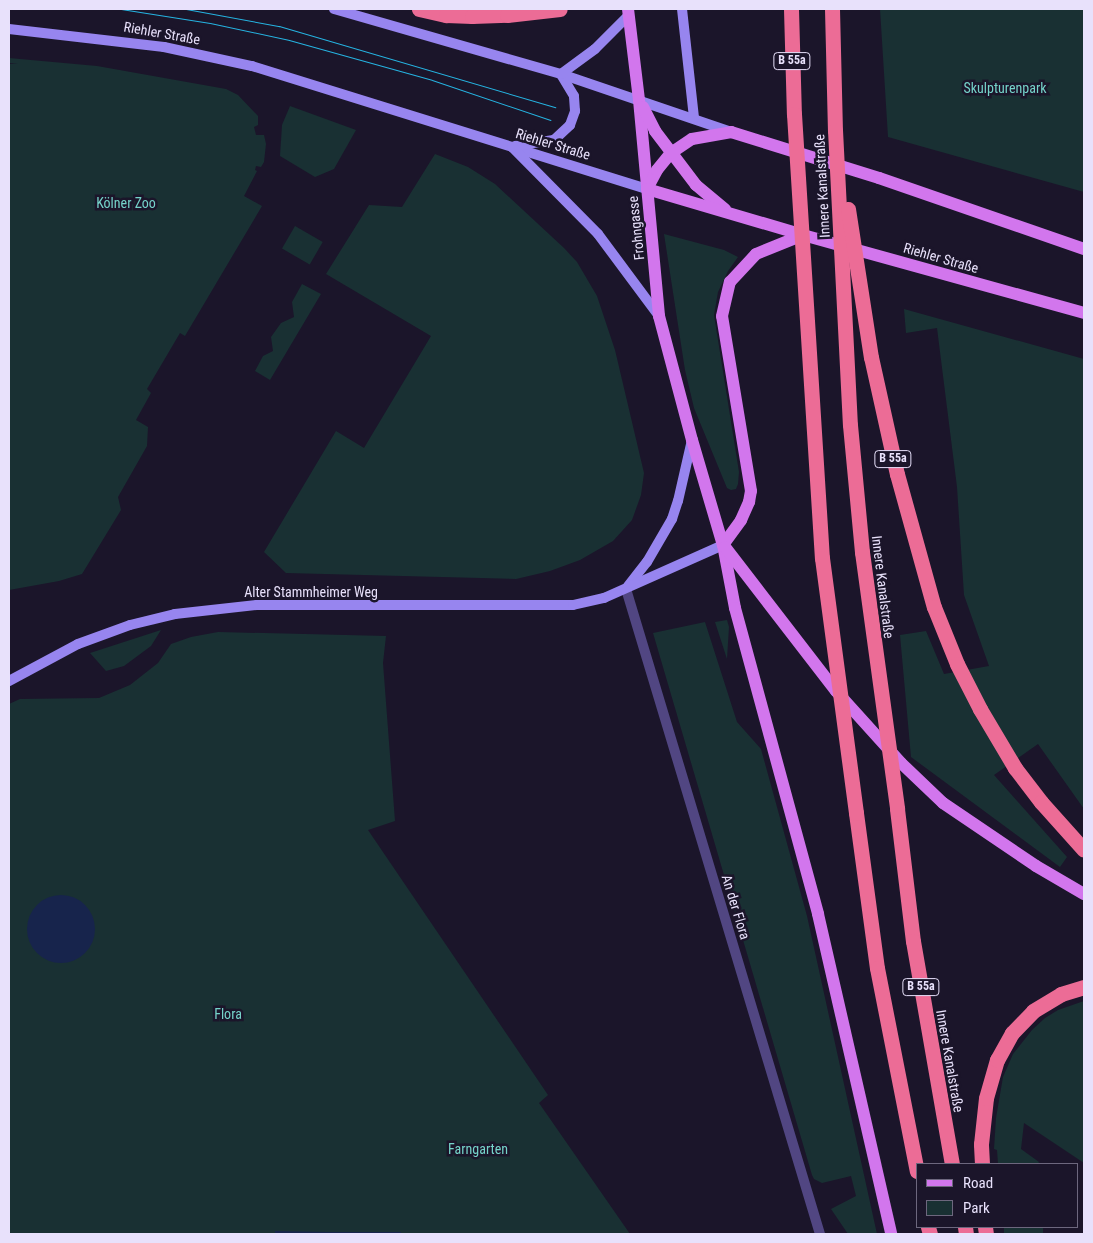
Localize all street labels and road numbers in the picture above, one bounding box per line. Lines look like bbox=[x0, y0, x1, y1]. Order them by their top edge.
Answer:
street label: Riehler Straße bbox=[123, 18, 201, 48]
road number: B 55a bbox=[773, 51, 811, 70]
street label: Riehler Straße bbox=[514, 125, 592, 163]
street label: Innere Kanalstraße bbox=[811, 134, 833, 238]
street label: Frohngasse bbox=[624, 195, 648, 261]
street label: Riehler Straße bbox=[902, 239, 980, 277]
road number: B 55a bbox=[874, 449, 912, 468]
street label: Innere Kanalstraße bbox=[868, 535, 898, 639]
street label: Alter Stammheimer Weg bbox=[244, 584, 378, 600]
street label: An der Flora bbox=[718, 873, 754, 941]
road number: B 55a bbox=[902, 978, 940, 996]
street label: Innere Kanalstraße bbox=[933, 1008, 967, 1114]

